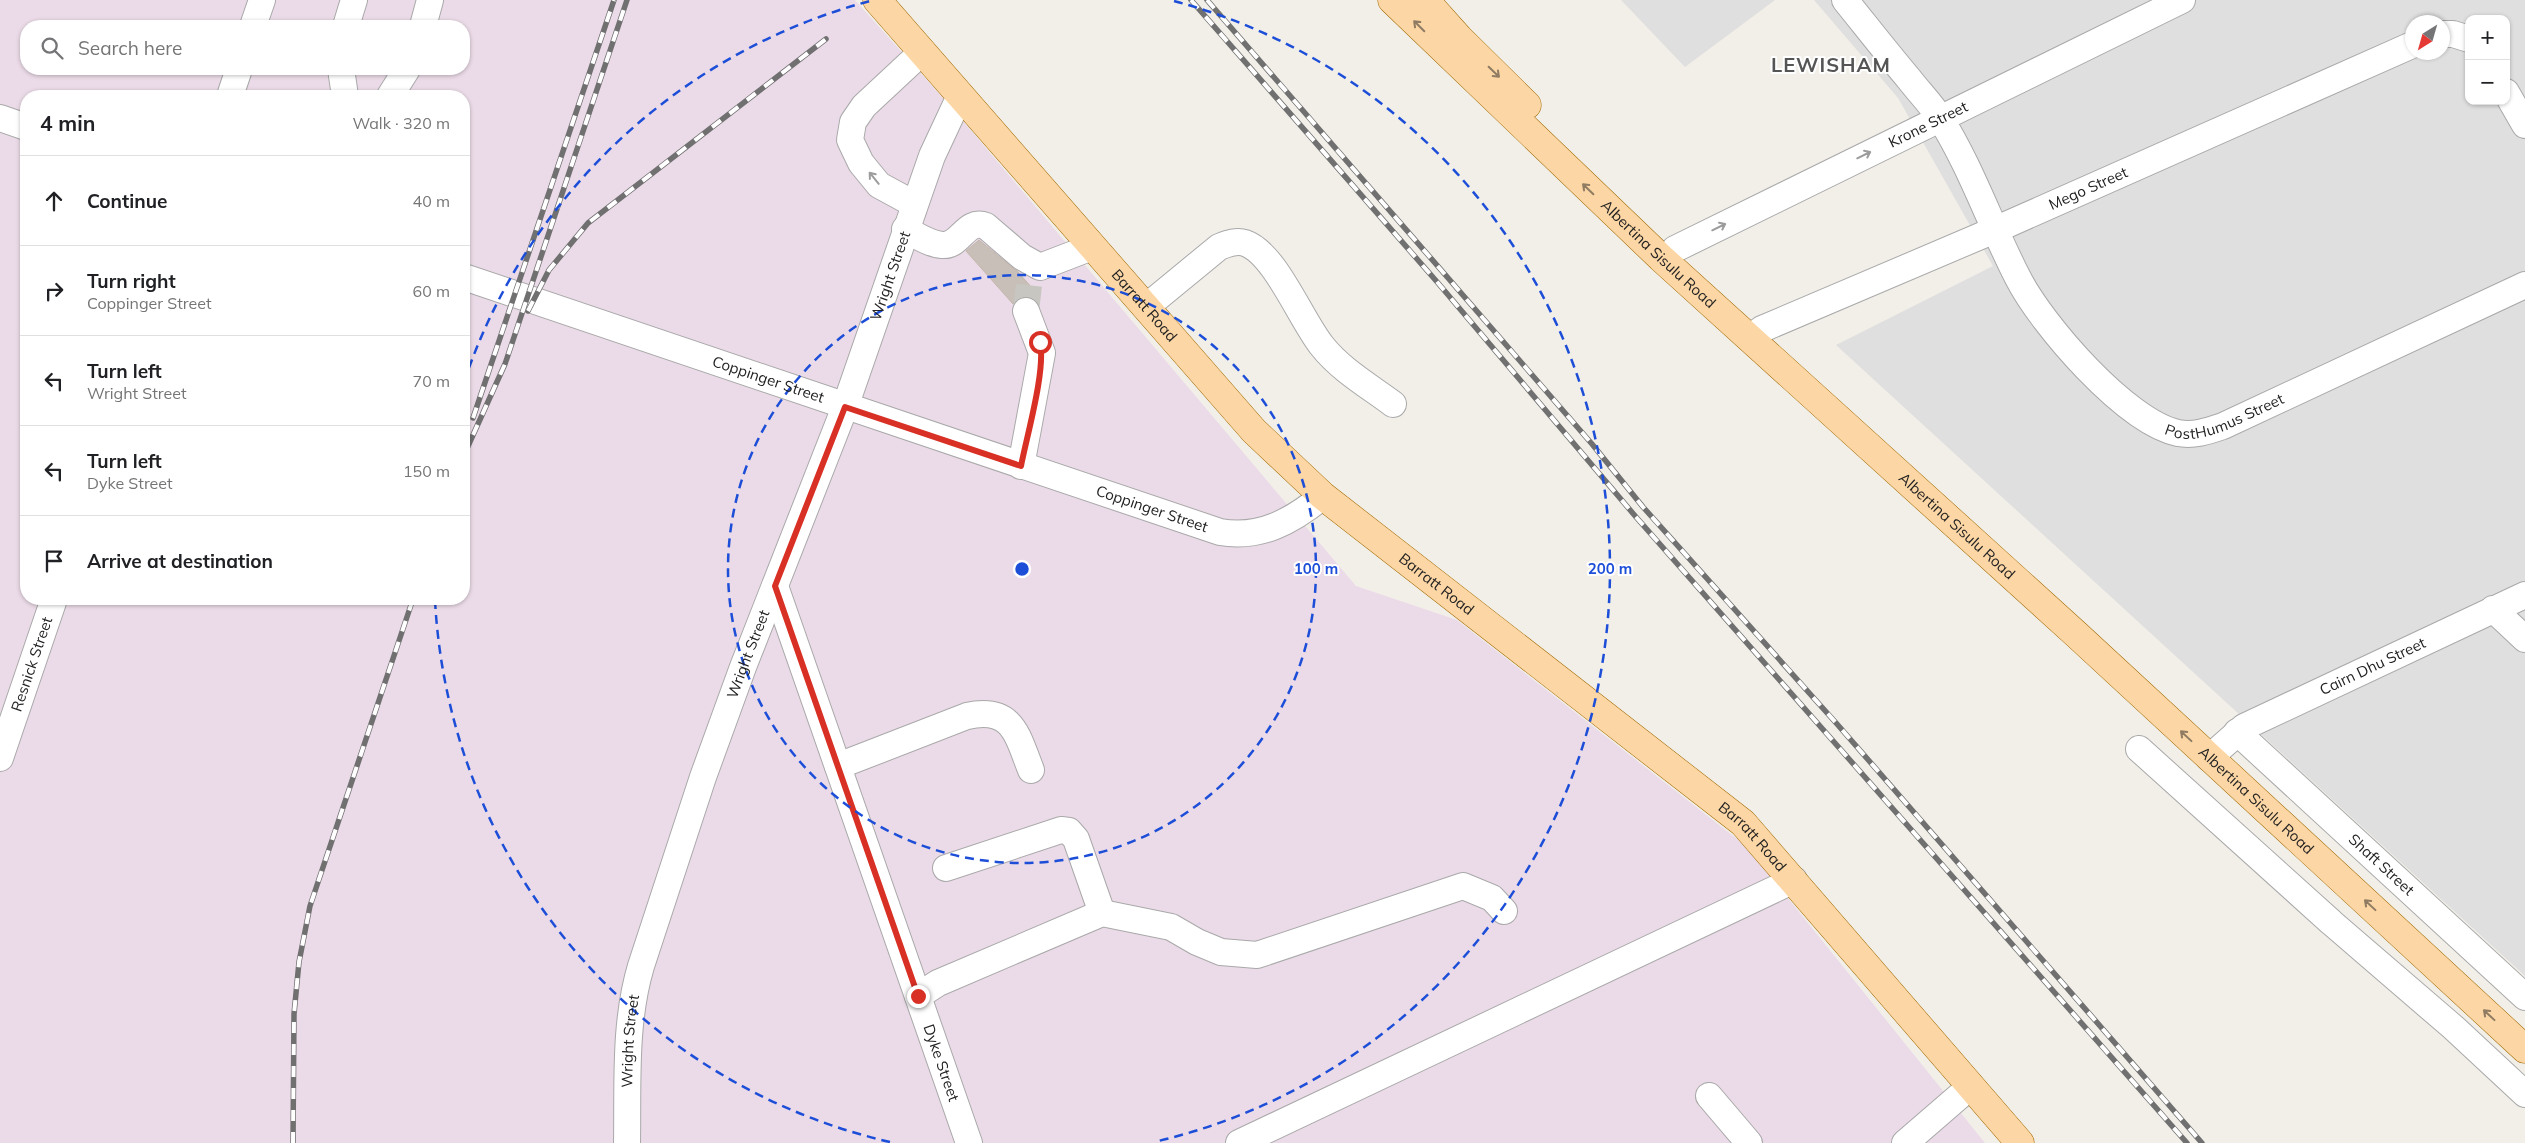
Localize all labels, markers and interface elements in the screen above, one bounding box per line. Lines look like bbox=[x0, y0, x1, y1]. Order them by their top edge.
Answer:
north arrow bbox=[2405, 15, 2450, 60]
map controls bbox=[2465, 15, 2510, 105]
button: + bbox=[2465, 15, 2510, 60]
search box bbox=[20, 20, 470, 75]
one-way arrow bbox=[1412, 20, 1425, 32]
icon: search bbox=[38, 34, 66, 62]
text: Search here bbox=[78, 36, 182, 60]
district label: LEWISHAM bbox=[1771, 52, 1891, 77]
button: − bbox=[2465, 60, 2510, 105]
one-way arrow bbox=[1488, 66, 1500, 78]
street label: Krone Street bbox=[1885, 97, 1971, 152]
text: 4 min bbox=[40, 110, 95, 136]
text: Walk · 320 m bbox=[352, 113, 450, 133]
one-way arrow bbox=[1857, 150, 1872, 160]
street label: Mego Street bbox=[2046, 162, 2130, 214]
one-way arrow bbox=[868, 172, 879, 185]
one-way arrow bbox=[1582, 183, 1595, 195]
icon: ahead bbox=[40, 187, 68, 215]
text: Continue bbox=[87, 189, 167, 213]
text: 40 m bbox=[413, 191, 450, 211]
street label: Albertina Sisulu Road bbox=[1597, 196, 1720, 312]
one-way arrow bbox=[1711, 222, 1726, 231]
street label: Wright Street bbox=[866, 229, 914, 323]
street label: Barratt Road bbox=[1108, 265, 1182, 345]
text: Turn right bbox=[87, 269, 176, 293]
icon: right bbox=[40, 277, 68, 305]
text: 60 m bbox=[413, 281, 450, 301]
text: Coppinger Street bbox=[87, 293, 212, 313]
route start bbox=[1029, 331, 1052, 354]
street label: Coppinger Street bbox=[710, 351, 827, 407]
text: Turn left bbox=[87, 359, 162, 383]
icon: left bbox=[40, 367, 68, 395]
text: 70 m bbox=[413, 371, 450, 391]
text: Wright Street bbox=[87, 383, 187, 403]
street label: PostHumus Street bbox=[2162, 389, 2287, 443]
text: Turn left bbox=[87, 449, 162, 473]
icon: left bbox=[40, 457, 68, 485]
text: 150 m bbox=[403, 461, 450, 481]
street label: Albertina Sisulu Road bbox=[1895, 468, 2019, 583]
text: Dyke Street bbox=[87, 473, 173, 493]
street label: Coppinger Street bbox=[1094, 481, 1210, 536]
icon: arrive bbox=[40, 547, 68, 575]
text: Arrive at destination bbox=[87, 549, 273, 573]
street label: Barratt Road bbox=[1395, 549, 1478, 619]
text: 100 m bbox=[1294, 559, 1338, 578]
text: 200 m bbox=[1588, 559, 1632, 578]
centre of rings bbox=[1013, 560, 1031, 578]
street label: Wright Street bbox=[722, 607, 774, 701]
street label: Resnick Street bbox=[6, 614, 56, 714]
street label: Cairn Dhu Street bbox=[2316, 633, 2429, 699]
one-way arrow bbox=[2179, 730, 2192, 742]
street label: Albertina Sisulu Road bbox=[2195, 742, 2318, 858]
street label: Barratt Road bbox=[1715, 797, 1791, 875]
street label: Shaft Street bbox=[2345, 829, 2418, 899]
one-way arrow bbox=[2363, 900, 2376, 911]
route end bbox=[907, 985, 930, 1008]
street label: Wright Street bbox=[617, 993, 643, 1088]
one-way arrow bbox=[2483, 1010, 2496, 1021]
street label: Dyke Street bbox=[919, 1022, 964, 1104]

